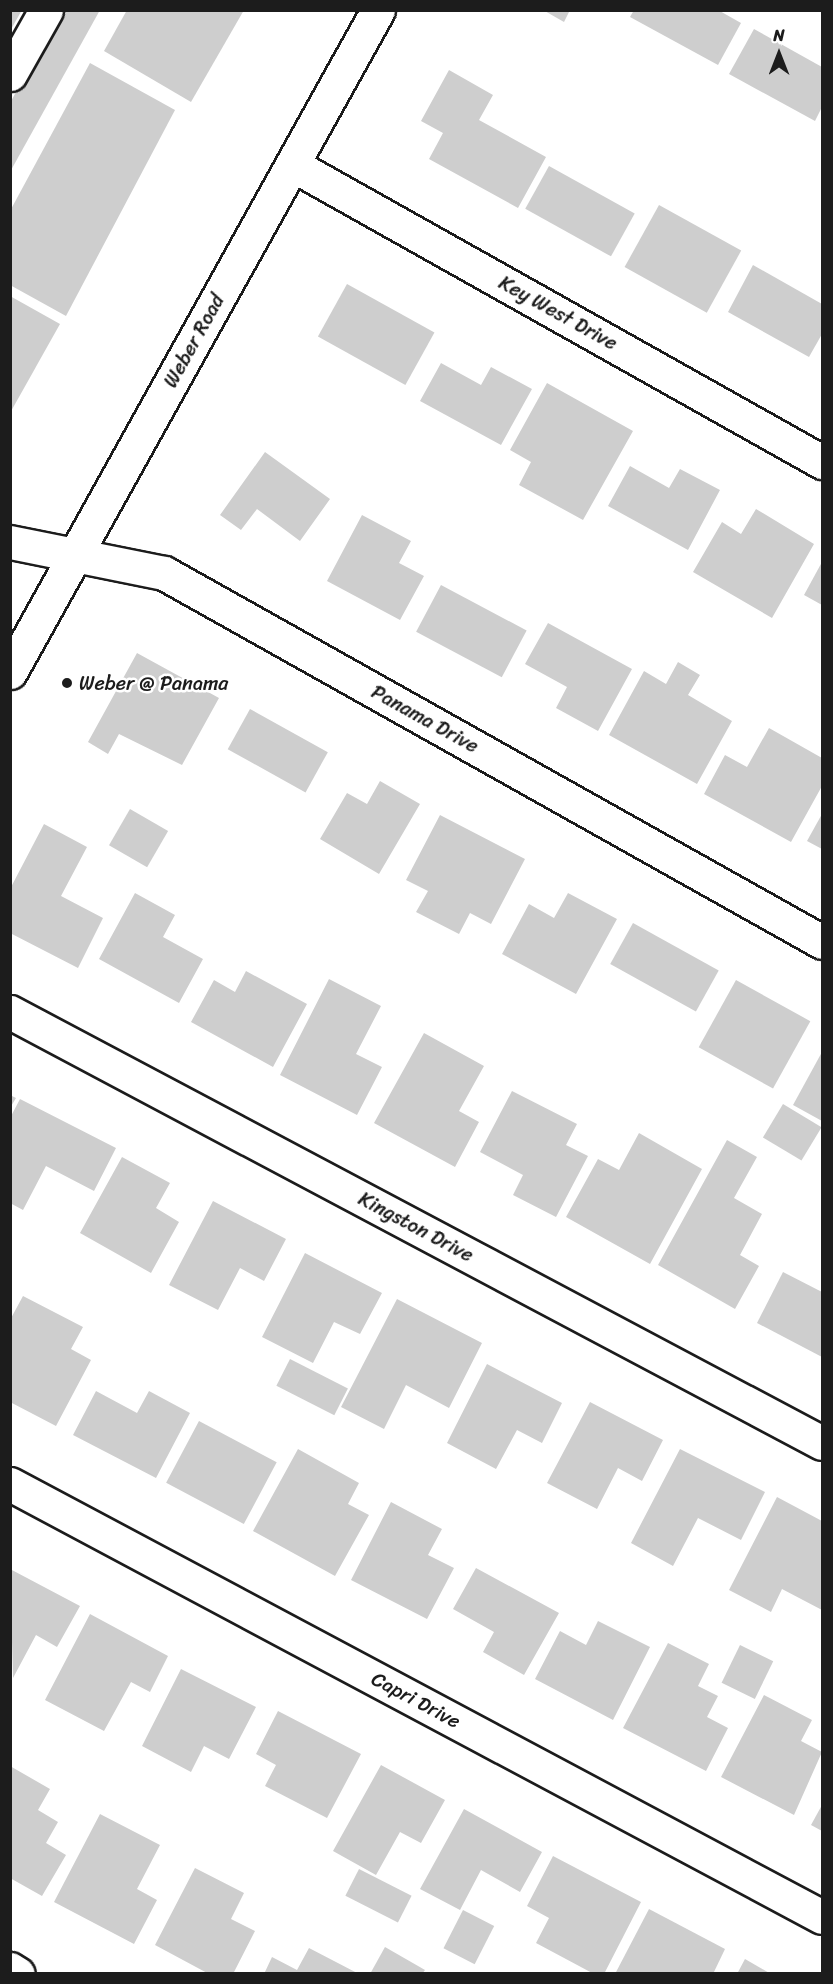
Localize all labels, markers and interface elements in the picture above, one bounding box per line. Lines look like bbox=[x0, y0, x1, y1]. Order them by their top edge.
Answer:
text: N bbox=[773, 21, 785, 50]
north arrow bbox=[749, 24, 809, 84]
street label: Key West Drive bbox=[494, 270, 622, 356]
street label: Weber Road bbox=[158, 290, 230, 392]
place label: Weber @ Panama bbox=[79, 671, 228, 695]
marker: Weber @ Panama bbox=[60, 676, 74, 690]
street label: Panama Drive bbox=[367, 680, 483, 758]
street label: Kingston Drive bbox=[354, 1187, 478, 1267]
street label: Capri Drive bbox=[367, 1667, 465, 1733]

